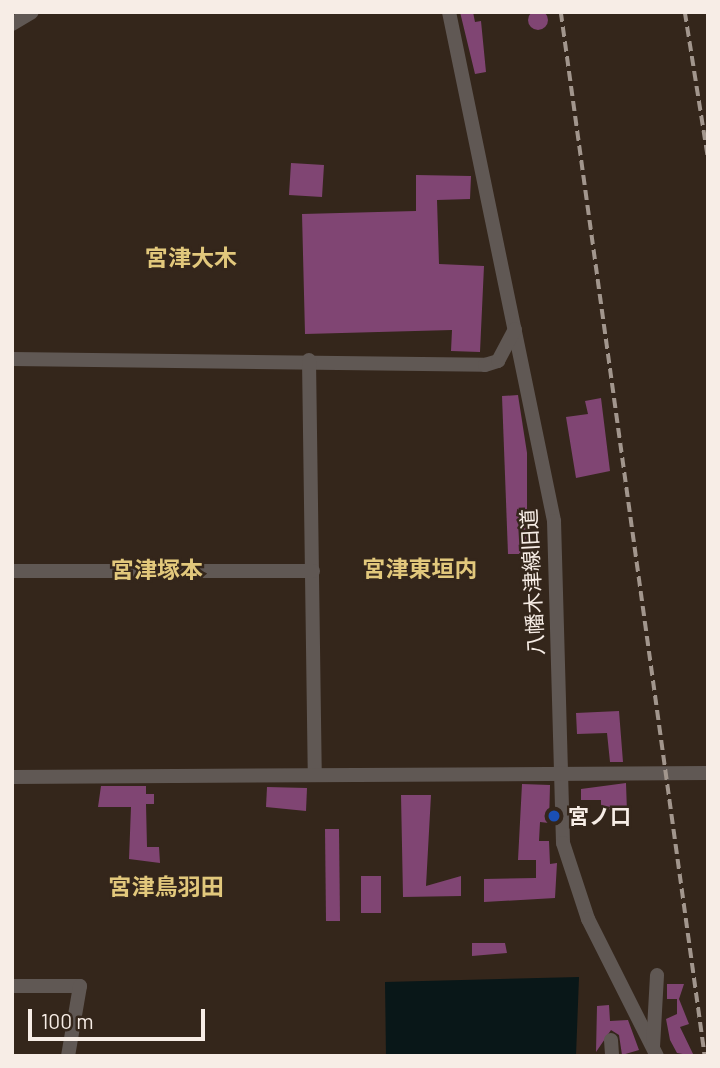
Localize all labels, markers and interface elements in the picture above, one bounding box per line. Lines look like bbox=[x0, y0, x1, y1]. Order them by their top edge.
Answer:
district label: 宮津大木 bbox=[145, 243, 237, 271]
street label: 八幡木津線旧道 bbox=[516, 508, 548, 656]
district label: 宮津東垣内 bbox=[363, 554, 477, 582]
district label: 宮津塚本 bbox=[111, 555, 203, 583]
place label: 宮ノ口 bbox=[568, 803, 631, 829]
marker: 宮ノ口 bbox=[546, 808, 562, 824]
district label: 宮津鳥羽田 bbox=[109, 872, 223, 900]
scale bar bbox=[32, 995, 208, 1038]
text: 100 m bbox=[41, 1008, 94, 1033]

